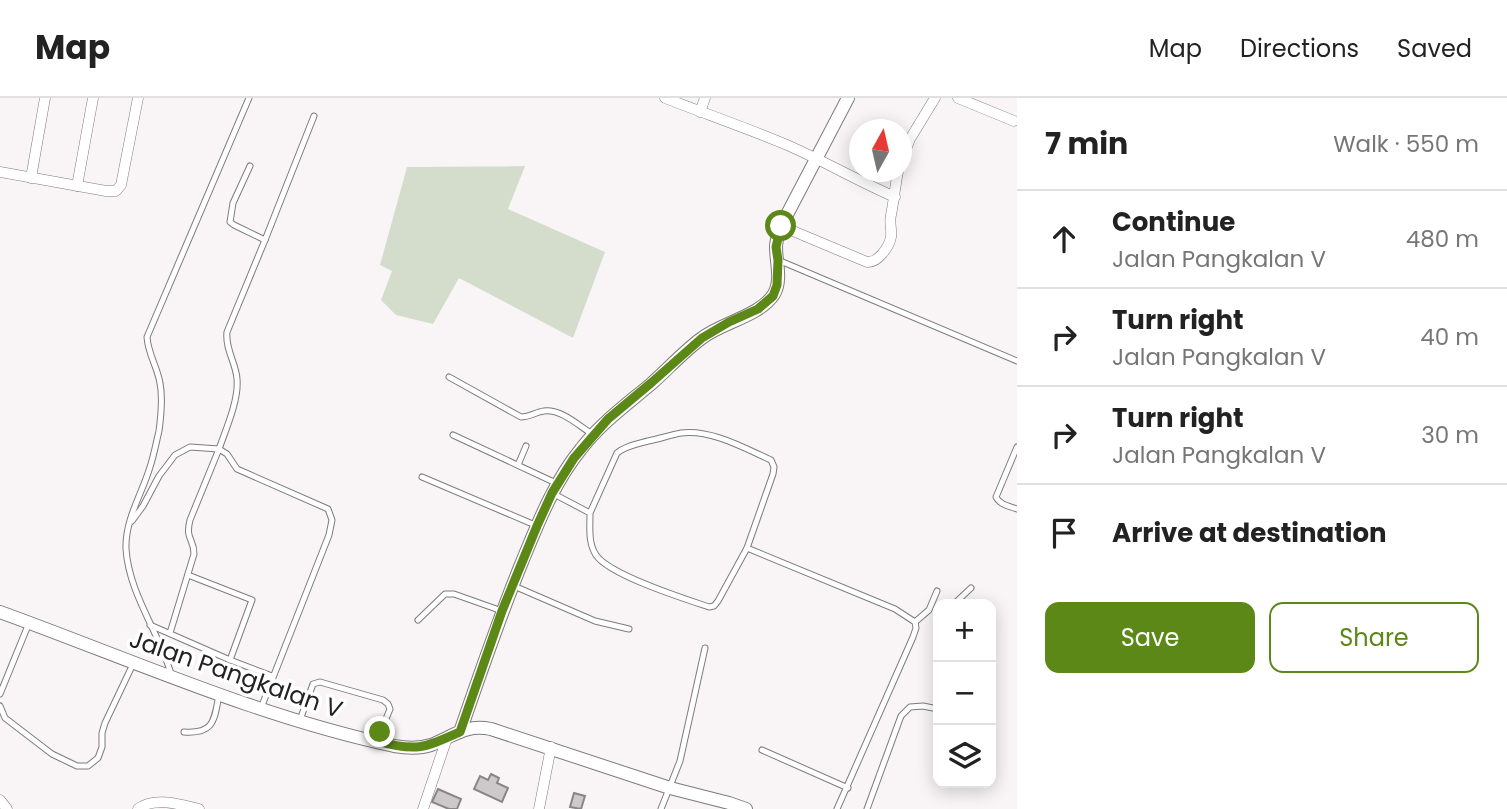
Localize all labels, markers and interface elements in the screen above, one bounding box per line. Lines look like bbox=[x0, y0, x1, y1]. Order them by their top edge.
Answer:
text: Map bbox=[35, 24, 110, 71]
text: Map bbox=[1149, 32, 1202, 65]
text: Directions bbox=[1240, 32, 1359, 65]
text: Saved bbox=[1397, 32, 1472, 65]
north arrow bbox=[849, 119, 912, 182]
text: 7 min bbox=[1045, 122, 1128, 165]
text: Walk · 550 m bbox=[1333, 128, 1479, 160]
text: Continue bbox=[1112, 204, 1235, 240]
route start bbox=[765, 210, 796, 241]
icon: ahead bbox=[1045, 220, 1083, 258]
text: 480 m bbox=[1406, 223, 1479, 255]
text: Jalan Pangkalan V bbox=[1112, 243, 1326, 275]
text: Turn right bbox=[1112, 302, 1244, 338]
icon: right bbox=[1045, 318, 1083, 356]
text: 40 m bbox=[1420, 321, 1479, 353]
text: Jalan Pangkalan V bbox=[1112, 341, 1326, 373]
text: Turn right bbox=[1112, 400, 1244, 436]
icon: right bbox=[1045, 416, 1083, 454]
text: 30 m bbox=[1421, 419, 1479, 451]
text: Jalan Pangkalan V bbox=[1112, 439, 1326, 471]
icon: arrive bbox=[1045, 514, 1083, 552]
text: Arrive at destination bbox=[1112, 515, 1387, 551]
map controls bbox=[933, 599, 996, 788]
button: + bbox=[933, 599, 996, 662]
button: Save bbox=[1045, 602, 1255, 673]
button: Share bbox=[1269, 602, 1479, 673]
street label: Jalan Pangkalan V bbox=[125, 622, 347, 726]
button: − bbox=[933, 662, 996, 725]
route end bbox=[364, 716, 395, 747]
button: layers bbox=[933, 725, 996, 788]

